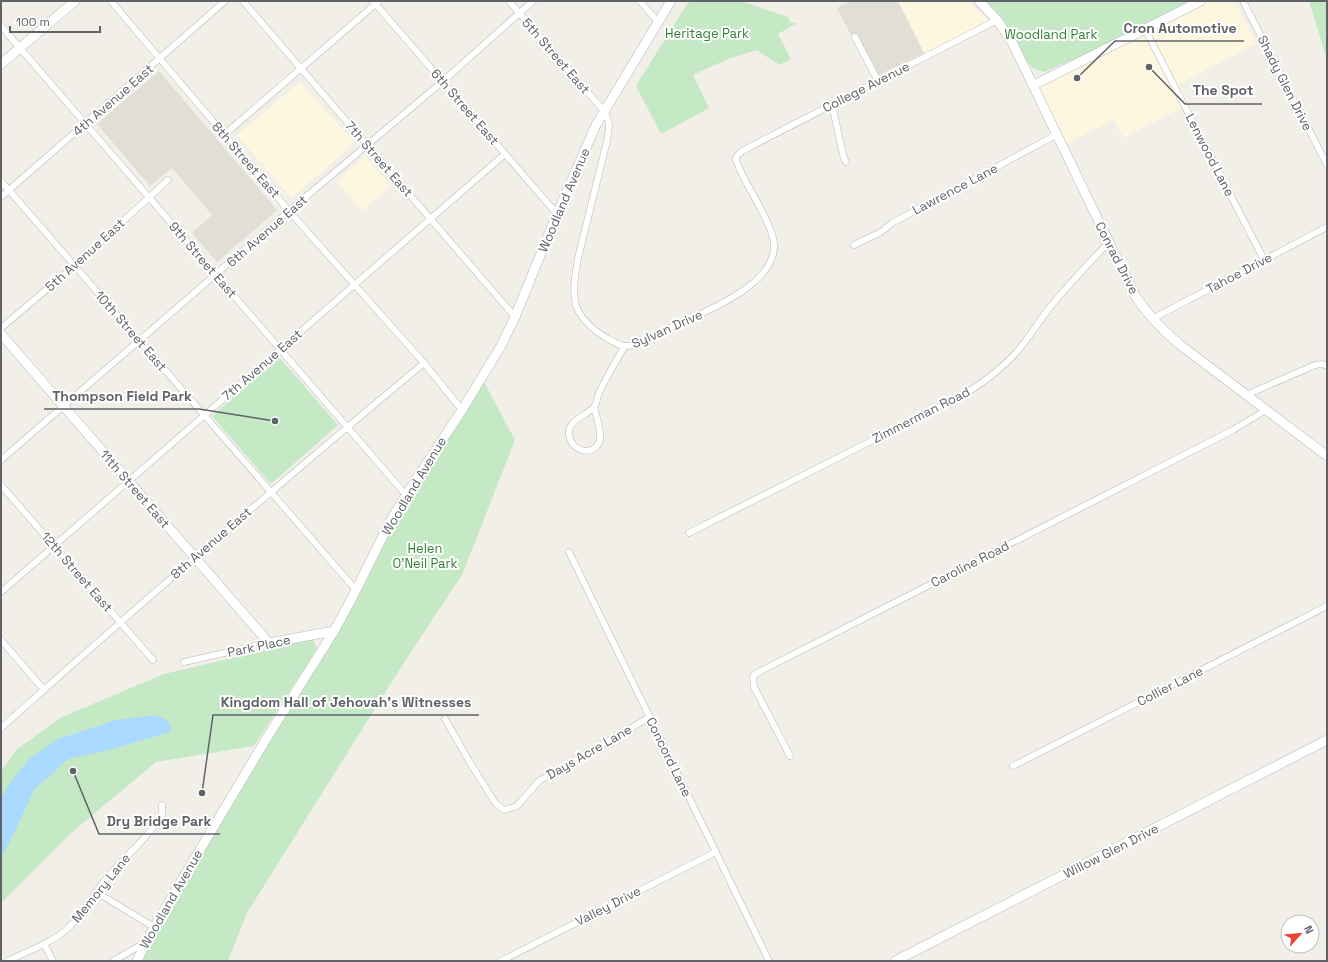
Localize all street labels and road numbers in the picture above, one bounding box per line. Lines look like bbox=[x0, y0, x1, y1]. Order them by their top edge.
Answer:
street label: 5th Street East bbox=[518, 14, 594, 98]
street label: Shady Glen Drive bbox=[1254, 32, 1316, 134]
street label: College Avenue bbox=[820, 58, 912, 116]
street label: 4th Avenue East bbox=[69, 60, 157, 140]
street label: 6th Street East bbox=[427, 65, 503, 149]
street label: Lenwood Lane bbox=[1182, 111, 1238, 199]
street label: 8th Street East bbox=[208, 118, 284, 202]
street label: 7th Street East bbox=[341, 118, 417, 200]
street label: Woodland Avenue bbox=[534, 145, 594, 255]
street label: Lawrence Lane bbox=[909, 159, 1001, 219]
street label: 6th Avenue East bbox=[223, 191, 311, 271]
street label: 5th Avenue East bbox=[42, 215, 128, 295]
street label: 9th Street East bbox=[165, 218, 241, 302]
street label: Conrad Drive bbox=[1091, 219, 1143, 297]
street label: Tahoe Drive bbox=[1203, 249, 1275, 297]
street label: 10th Street East bbox=[91, 287, 171, 375]
street label: Sylvan Drive bbox=[629, 306, 705, 352]
street label: 7th Avenue East bbox=[218, 325, 306, 405]
street label: Zimmerman Road bbox=[869, 383, 973, 447]
street label: Woodland Avenue bbox=[378, 434, 450, 538]
street label: 11th Street East bbox=[96, 446, 174, 532]
street label: 8th Avenue East bbox=[167, 503, 255, 583]
street label: 12th Street East bbox=[37, 528, 117, 616]
street label: Caroline Road bbox=[928, 537, 1012, 591]
street label: Park Place bbox=[226, 631, 292, 661]
street label: Collier Lane bbox=[1134, 662, 1206, 710]
street label: Concord Lane bbox=[642, 714, 696, 800]
street label: Days Acre Lane bbox=[543, 721, 635, 783]
street label: Willow Glen Drive bbox=[1061, 820, 1161, 882]
street label: Woodland Avenue bbox=[136, 846, 206, 952]
street label: Memory Lane bbox=[68, 850, 134, 926]
street label: Valley Drive bbox=[572, 882, 644, 930]

